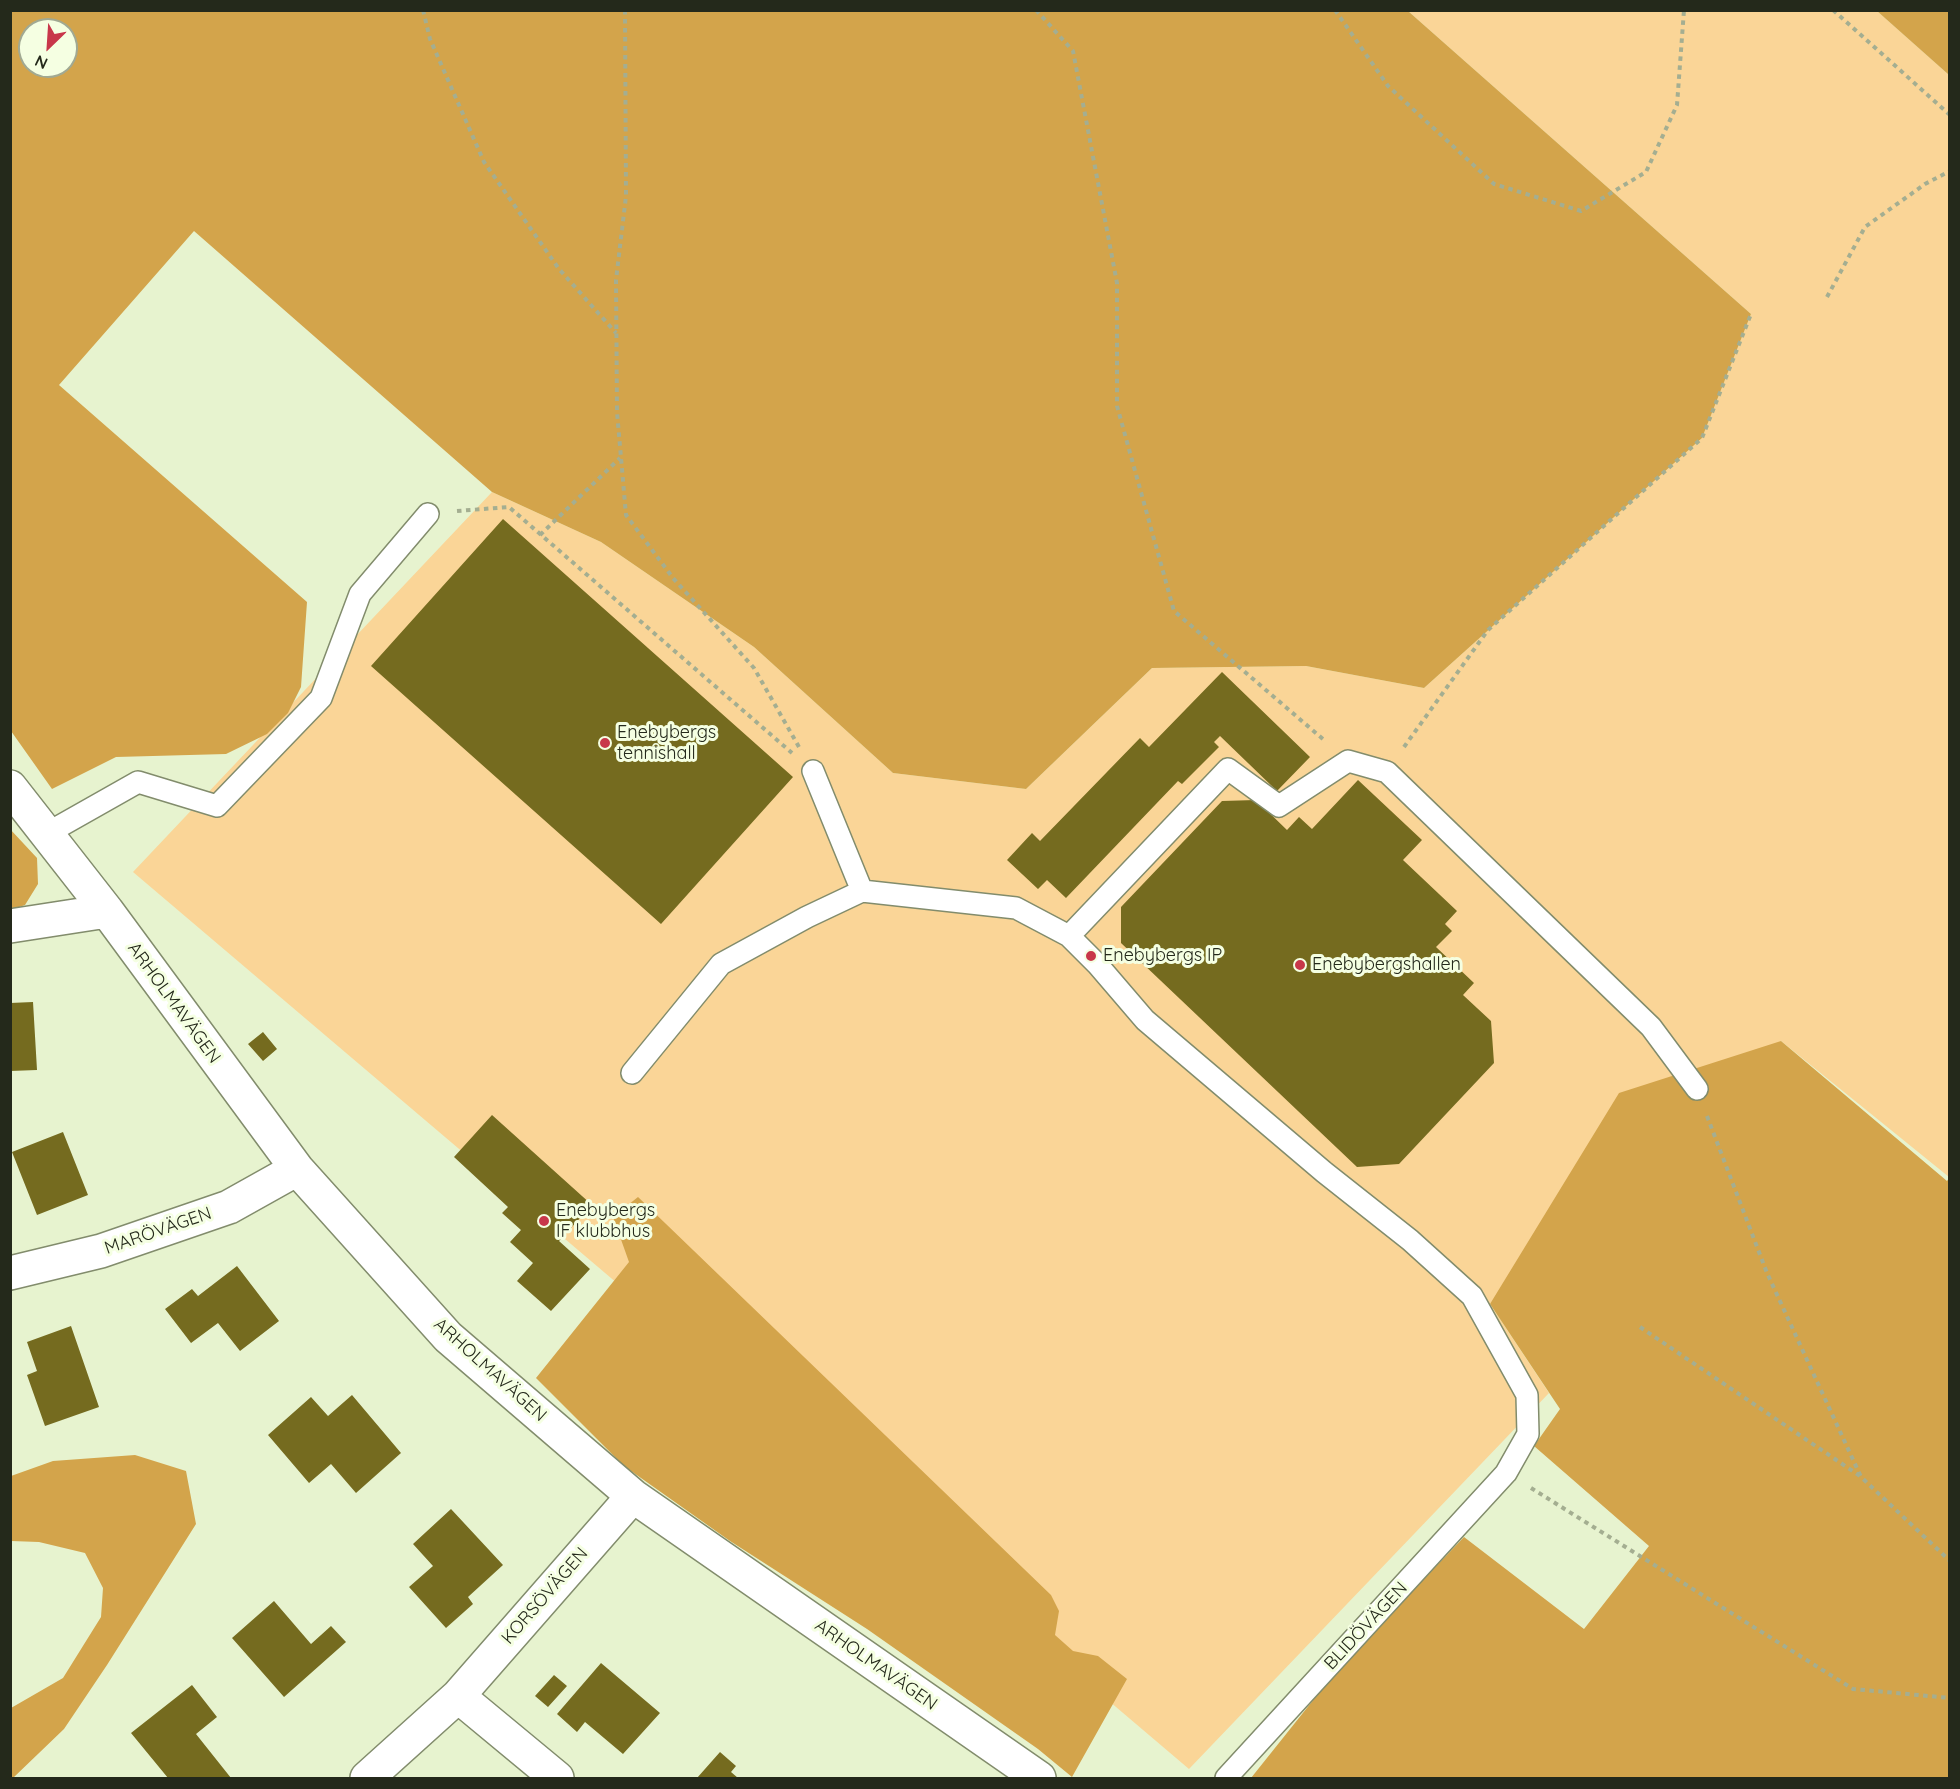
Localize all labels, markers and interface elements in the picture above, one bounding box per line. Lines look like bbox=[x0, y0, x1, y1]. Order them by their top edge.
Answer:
north arrow bbox=[18, 18, 78, 78]
text: N bbox=[32, 51, 51, 74]
place label: Enebybergs tennishall bbox=[617, 722, 716, 764]
marker: Enebybergs tennishall bbox=[598, 736, 612, 750]
street label: ARHOLMAVÄGEN bbox=[123, 938, 225, 1068]
place label: Enebybergs IP bbox=[1103, 945, 1222, 967]
marker: Enebybergs IP bbox=[1084, 949, 1098, 963]
place label: Enebybergshallen bbox=[1312, 954, 1461, 976]
marker: Enebybergshallen bbox=[1293, 958, 1307, 972]
place label: Enebybergs IF klubbhus bbox=[556, 1200, 655, 1242]
street label: MARÖVÄGEN bbox=[102, 1203, 214, 1259]
marker: Enebybergs IF klubbhus bbox=[537, 1214, 551, 1228]
street label: ARHOLMAVÄGEN bbox=[429, 1314, 551, 1426]
street label: KORSÖVÄGEN bbox=[497, 1543, 593, 1649]
street label: BLIDÖVÄGEN bbox=[1320, 1578, 1412, 1674]
street label: ARHOLMAVÄGEN bbox=[811, 1615, 941, 1715]

